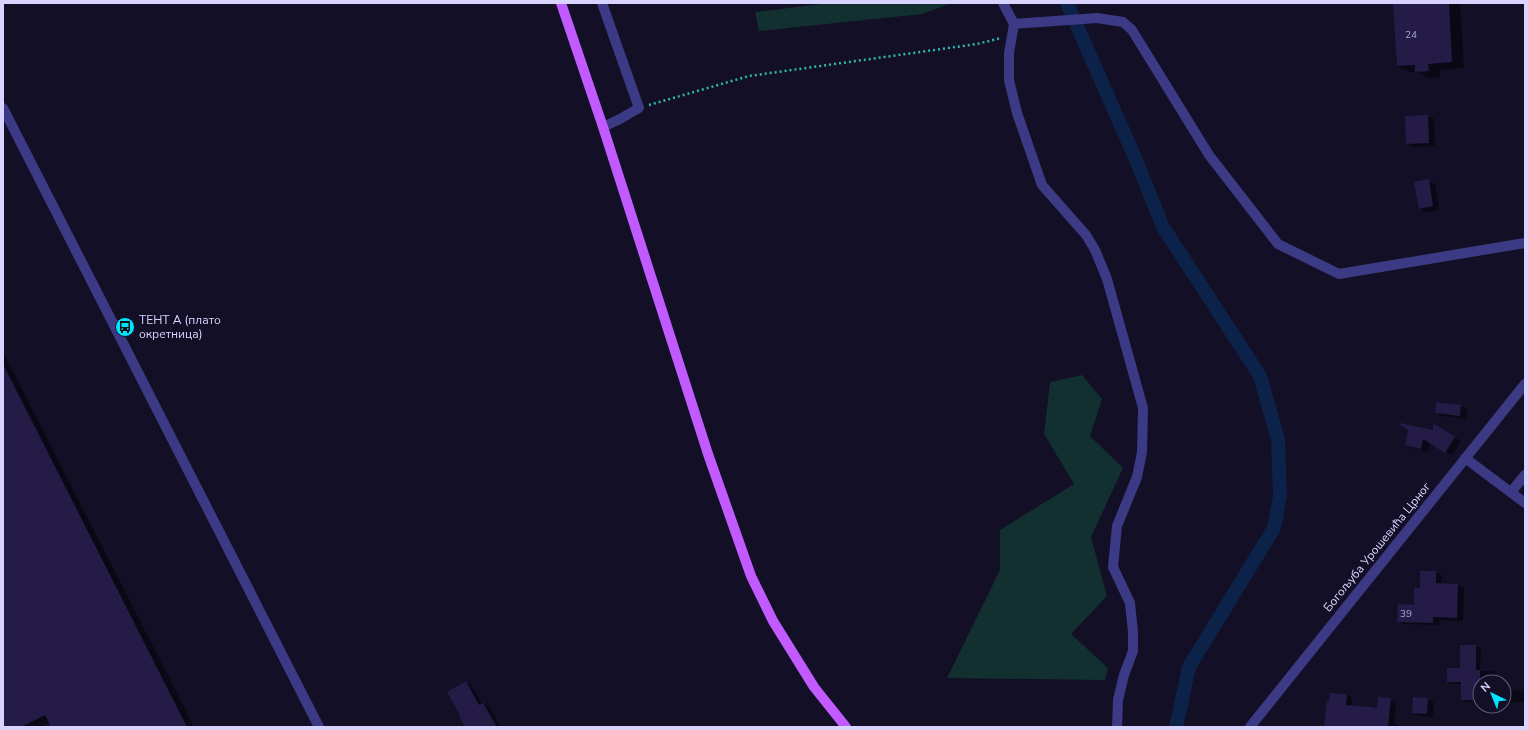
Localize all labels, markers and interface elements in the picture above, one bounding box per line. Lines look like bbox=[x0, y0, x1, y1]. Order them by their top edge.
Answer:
house number: 24 bbox=[1405, 28, 1417, 42]
place label: ТЕНТ А (плато окретница) bbox=[139, 312, 221, 342]
bus stop icon: ТЕНТ А (плато окретница) bbox=[114, 316, 136, 338]
street label: Богољуба Урошевића Црног bbox=[1320, 478, 1435, 615]
house number: 39 bbox=[1400, 607, 1412, 621]
north arrow bbox=[1472, 674, 1512, 714]
text: N bbox=[1477, 679, 1494, 695]

